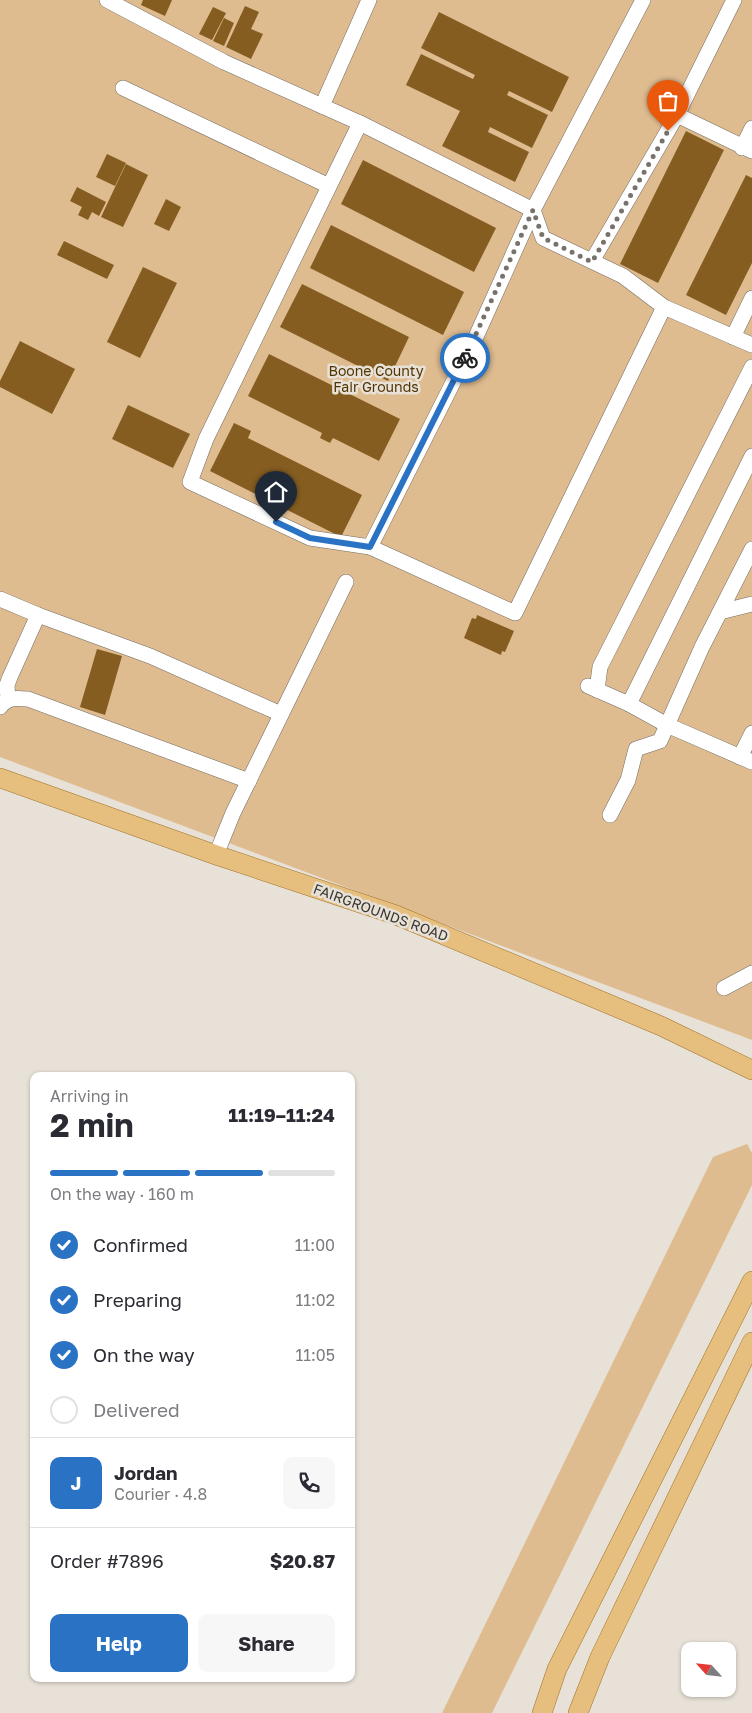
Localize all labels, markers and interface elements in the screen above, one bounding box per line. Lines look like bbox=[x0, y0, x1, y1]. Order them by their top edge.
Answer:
pin bbox=[647, 80, 689, 131]
icon: bag bbox=[654, 87, 682, 115]
courier bbox=[440, 333, 490, 383]
icon: bike bbox=[451, 344, 479, 372]
park label: Boone County Fair Grounds bbox=[329, 362, 424, 395]
pin bbox=[255, 471, 297, 522]
icon: home bbox=[262, 478, 290, 506]
street label: FAIRGROUNDS ROAD bbox=[311, 880, 451, 944]
text: Arriving in bbox=[50, 1086, 129, 1106]
text: 11:19–11:24 bbox=[228, 1103, 335, 1126]
text: 2 min bbox=[50, 1106, 134, 1144]
text: On the way · 160 m bbox=[50, 1184, 194, 1204]
icon: check bbox=[50, 1231, 78, 1259]
text: Confirmed bbox=[93, 1233, 188, 1256]
text: 11:00 bbox=[295, 1235, 335, 1255]
icon: check bbox=[50, 1286, 78, 1314]
text: Preparing bbox=[93, 1288, 182, 1311]
text: 11:02 bbox=[295, 1290, 335, 1310]
icon: check bbox=[50, 1341, 78, 1369]
text: On the way bbox=[93, 1343, 195, 1366]
text: 11:05 bbox=[295, 1345, 335, 1365]
text: Delivered bbox=[93, 1398, 180, 1421]
button: phone bbox=[283, 1457, 335, 1509]
text: Jordan bbox=[114, 1461, 178, 1484]
text: J bbox=[71, 1471, 81, 1494]
text: Courier · 4.8 bbox=[114, 1484, 207, 1504]
text: Order #7896 bbox=[50, 1549, 164, 1572]
text: $20.87 bbox=[270, 1549, 335, 1572]
button: Help bbox=[50, 1614, 188, 1672]
button: Share bbox=[198, 1614, 335, 1672]
north arrow bbox=[681, 1642, 736, 1698]
map controls bbox=[681, 1642, 736, 1697]

